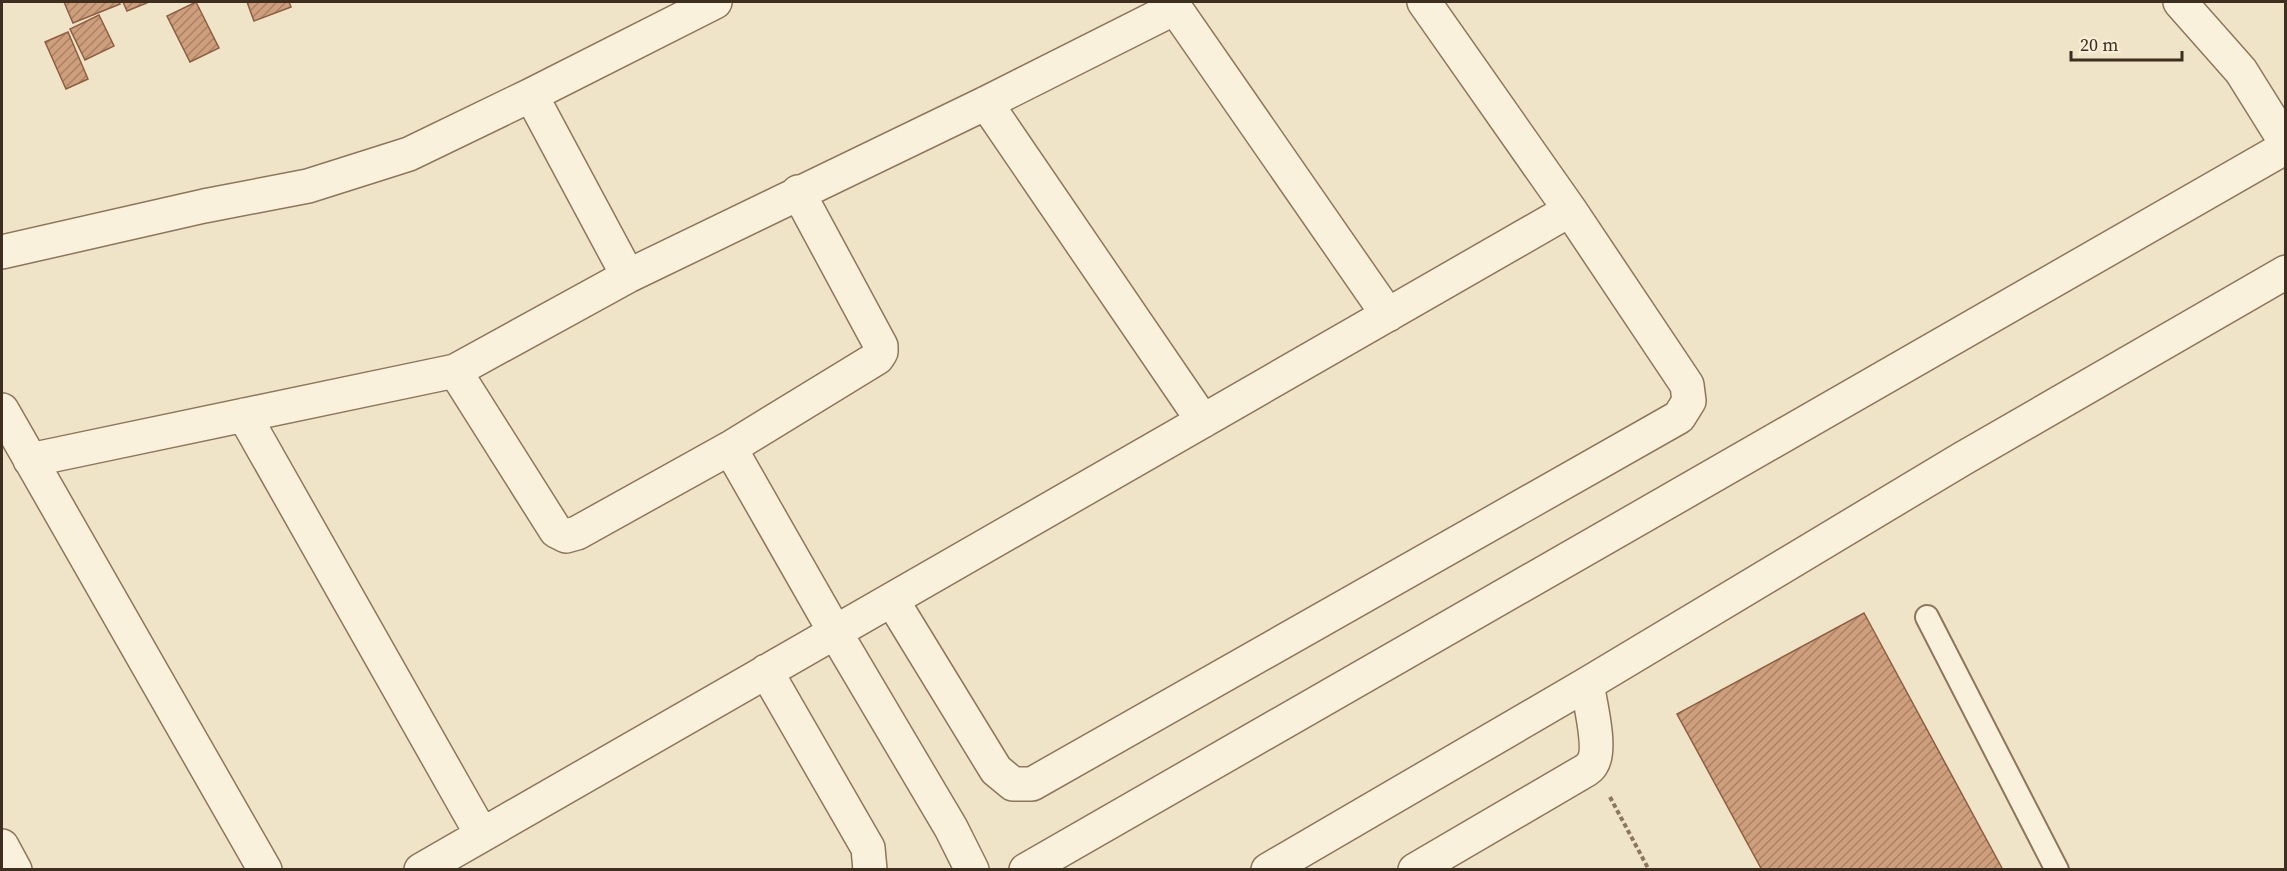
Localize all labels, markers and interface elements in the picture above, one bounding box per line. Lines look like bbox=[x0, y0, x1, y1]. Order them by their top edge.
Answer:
scale bar bbox=[2071, 24, 2182, 62]
text: 20 m bbox=[2080, 32, 2118, 57]

